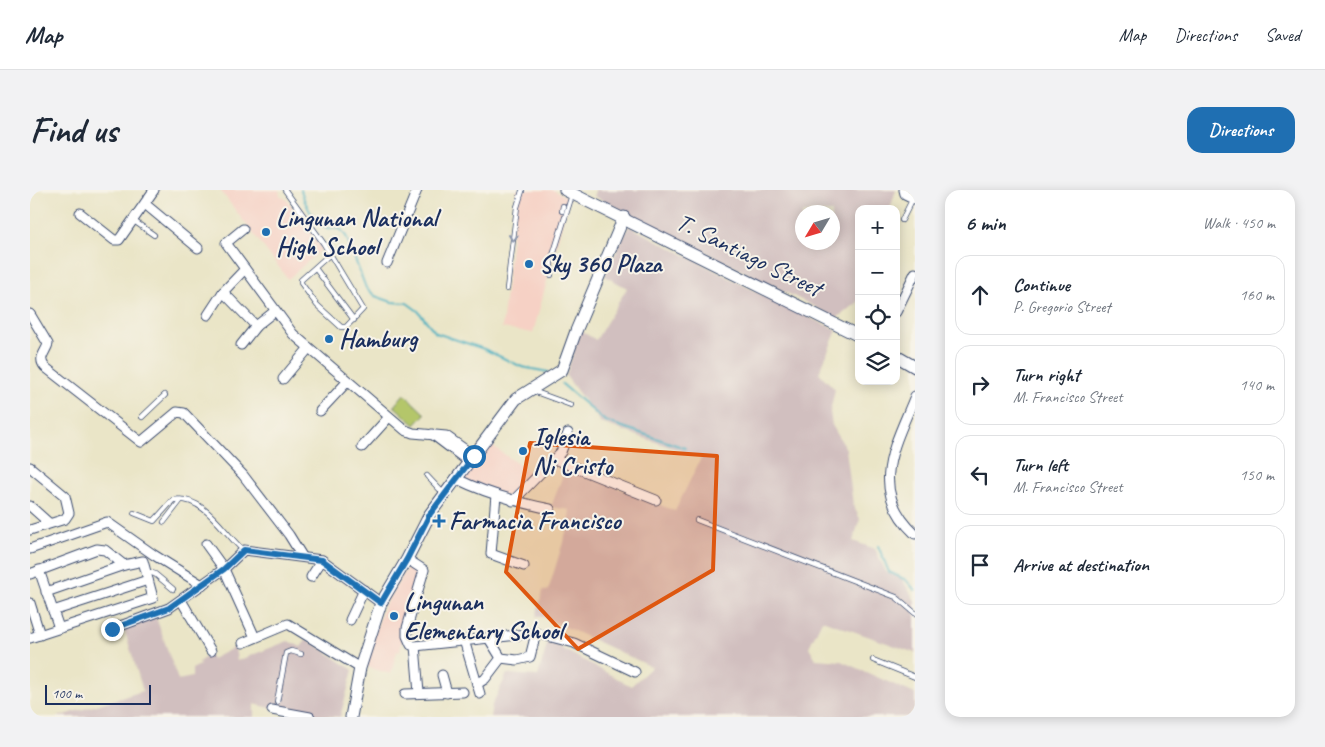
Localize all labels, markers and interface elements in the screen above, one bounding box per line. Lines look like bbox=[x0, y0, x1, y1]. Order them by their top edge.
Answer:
text: Map bbox=[25, 20, 62, 50]
text: Map bbox=[1119, 24, 1146, 46]
text: Directions bbox=[1174, 24, 1237, 46]
text: Saved bbox=[1265, 24, 1300, 46]
button: Directions bbox=[1187, 107, 1295, 153]
text: Find us bbox=[30, 108, 117, 153]
place label: Lingunan National High School bbox=[276, 202, 442, 263]
north arrow bbox=[795, 205, 840, 250]
map controls bbox=[855, 205, 900, 385]
button: + bbox=[855, 205, 900, 250]
street label: T. Santiago Street bbox=[671, 206, 830, 306]
text: 6 min bbox=[965, 210, 1006, 236]
text: Walk · 450 m bbox=[1203, 213, 1275, 233]
marker: Lingunan National High School bbox=[260, 226, 272, 238]
one-way arrow bbox=[508, 234, 519, 242]
place label: Sky 360 Plaza bbox=[539, 248, 663, 280]
button: − bbox=[855, 250, 900, 295]
marker: Sky 360 Plaza bbox=[523, 258, 535, 270]
text: Continue bbox=[1013, 273, 1070, 297]
icon: ahead bbox=[966, 281, 994, 309]
text: 160 m bbox=[1240, 285, 1274, 305]
button: locate bbox=[855, 295, 900, 340]
text: P. Gregorio Street bbox=[1013, 297, 1111, 317]
place label: Hamburg bbox=[339, 323, 419, 355]
marker: Hamburg bbox=[323, 333, 335, 345]
button: layers bbox=[855, 340, 900, 385]
text: Turn right bbox=[1013, 363, 1080, 387]
icon: right bbox=[966, 371, 994, 399]
text: 140 m bbox=[1240, 375, 1274, 395]
text: M. Francisco Street bbox=[1013, 387, 1123, 407]
place label: Iglesia Ni Cristo bbox=[533, 421, 614, 482]
route start bbox=[463, 445, 486, 468]
marker: Iglesia Ni Cristo bbox=[517, 445, 529, 457]
text: Turn left bbox=[1013, 453, 1068, 477]
icon: left bbox=[966, 461, 994, 489]
text: 150 m bbox=[1240, 465, 1274, 485]
text: M. Francisco Street bbox=[1013, 477, 1123, 497]
place label: Farmacia Francisco bbox=[449, 505, 623, 537]
marker: Farmacia Francisco bbox=[433, 515, 445, 527]
icon: arrive bbox=[966, 551, 994, 579]
text: Arrive at destination bbox=[1013, 553, 1149, 577]
place label: Lingunan Elementary School bbox=[404, 586, 567, 647]
marker: Lingunan Elementary School bbox=[388, 610, 400, 622]
route end bbox=[101, 618, 124, 641]
scale bar bbox=[45, 682, 151, 705]
text: 100 m bbox=[52, 685, 82, 702]

